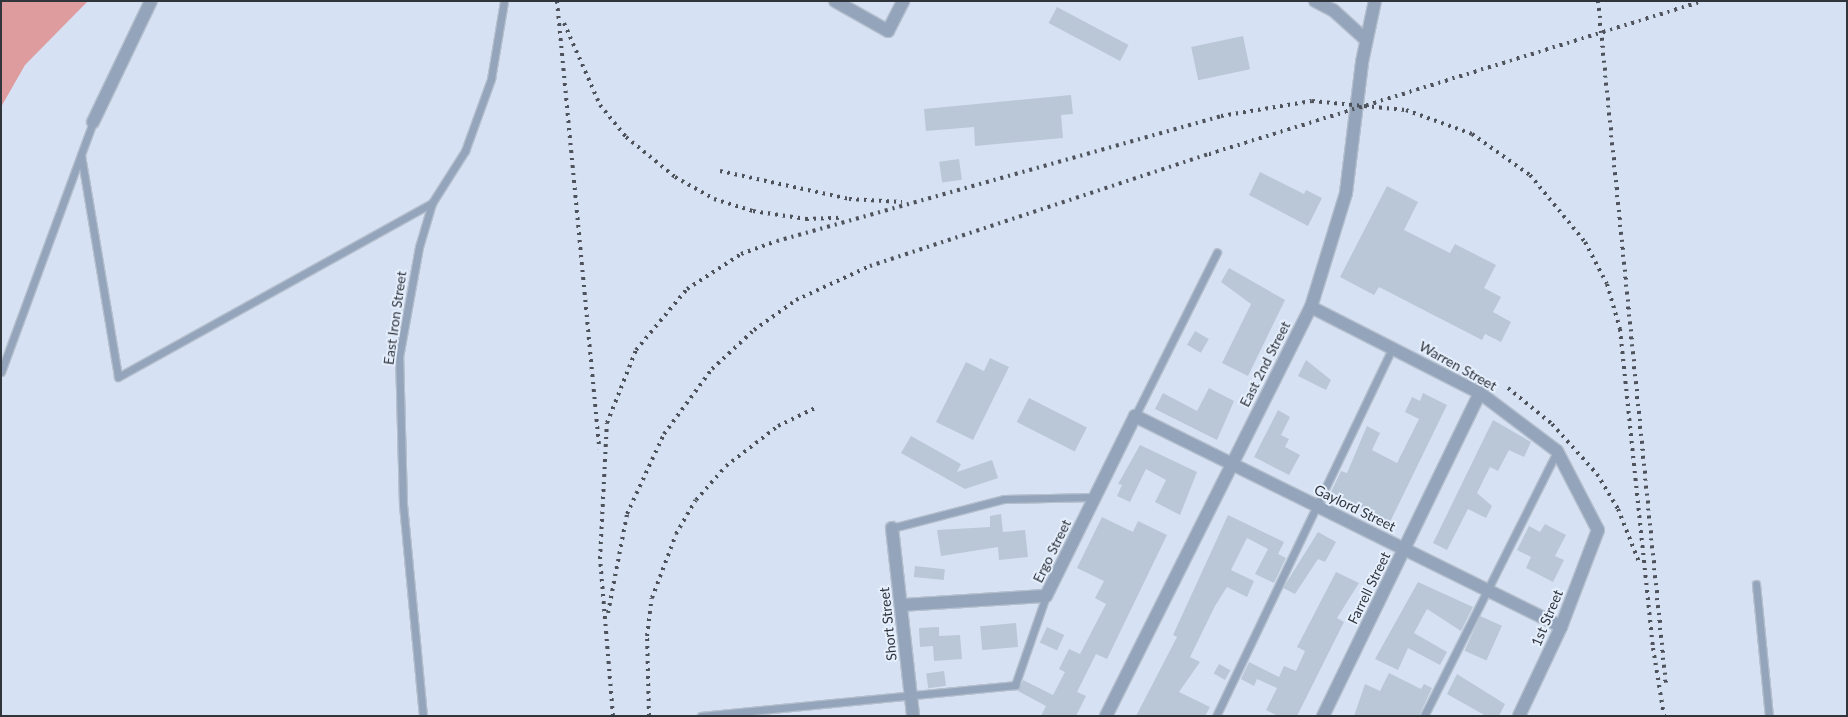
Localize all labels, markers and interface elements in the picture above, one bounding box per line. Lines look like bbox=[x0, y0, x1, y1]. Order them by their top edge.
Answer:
street label: East Iron Street bbox=[380, 270, 410, 366]
street label: East 2nd Street bbox=[1236, 318, 1294, 410]
street label: Warren Street bbox=[1416, 338, 1500, 394]
street label: Gaylord Street bbox=[1312, 481, 1398, 535]
street label: Ergo Street bbox=[1029, 517, 1075, 585]
street label: Farrell Street bbox=[1344, 549, 1394, 627]
street label: Short Street bbox=[876, 586, 900, 662]
street label: 1st Street bbox=[1528, 587, 1566, 649]

